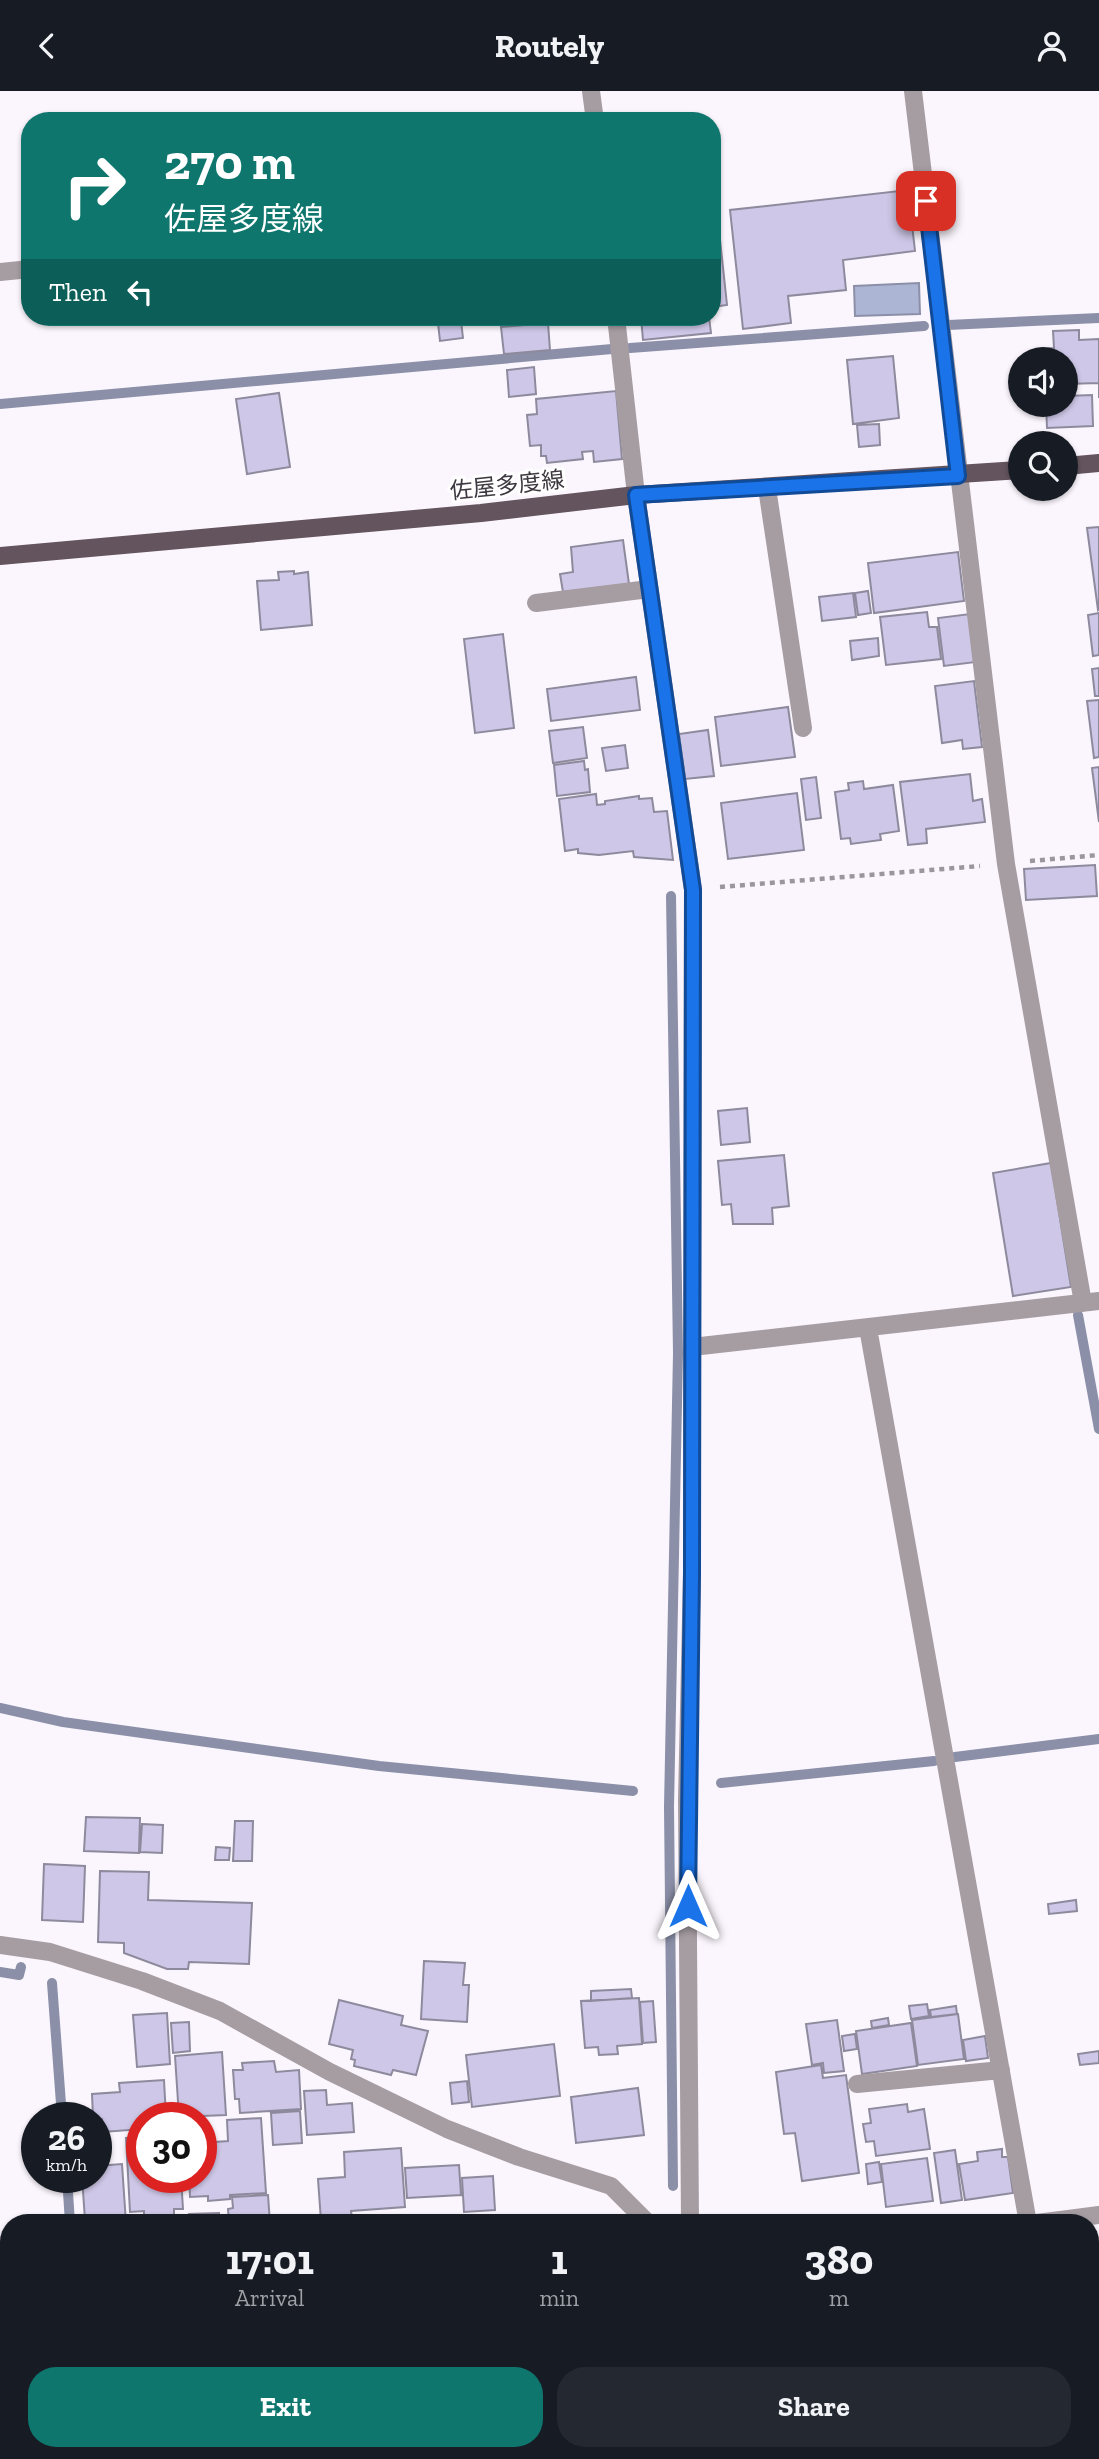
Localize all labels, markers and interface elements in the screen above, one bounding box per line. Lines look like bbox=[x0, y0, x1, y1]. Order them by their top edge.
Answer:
icon: back bbox=[28, 27, 66, 65]
text: Routely bbox=[495, 27, 604, 65]
icon: person bbox=[1033, 27, 1071, 65]
text: 270 m bbox=[164, 133, 295, 192]
icon: right bbox=[49, 140, 140, 231]
pin bbox=[896, 171, 956, 231]
icon: arrive bbox=[907, 182, 945, 220]
text: 佐屋多度線 bbox=[164, 200, 324, 238]
icon: left bbox=[121, 273, 159, 311]
text: Then bbox=[49, 276, 107, 308]
map controls bbox=[1008, 347, 1078, 501]
button: sound bbox=[1008, 347, 1078, 417]
button: search bbox=[1008, 431, 1078, 501]
street label: 佐屋多度線 bbox=[448, 465, 566, 505]
position arrow bbox=[651, 1869, 725, 1943]
speed limit sign: 30 bbox=[126, 2102, 217, 2193]
text: 26 bbox=[48, 2117, 85, 2159]
text: km/h bbox=[46, 2154, 87, 2176]
text: 17:01 bbox=[225, 2234, 314, 2285]
text: 1 bbox=[551, 2234, 568, 2285]
text: 380 bbox=[804, 2234, 874, 2285]
text: Arrival bbox=[235, 2284, 304, 2312]
text: min bbox=[539, 2284, 579, 2312]
text: m bbox=[829, 2284, 849, 2312]
button: Exit bbox=[28, 2367, 543, 2447]
button: Share bbox=[557, 2367, 1071, 2447]

